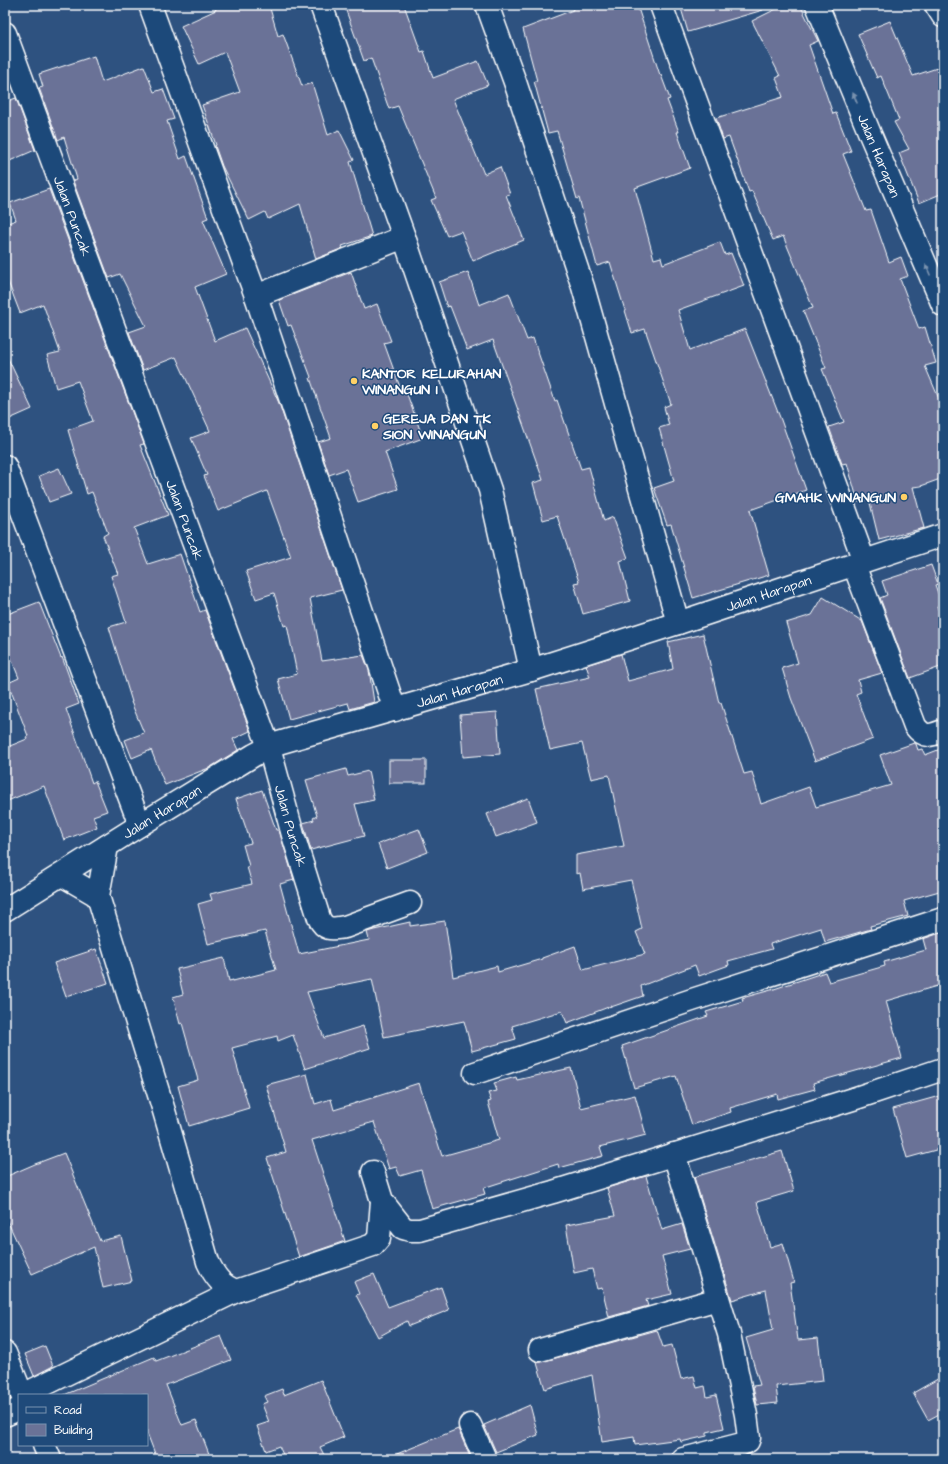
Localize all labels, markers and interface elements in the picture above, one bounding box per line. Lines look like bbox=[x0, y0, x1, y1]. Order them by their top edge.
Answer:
one-way arrow bbox=[852, 93, 858, 104]
street label: Jalan Harapan bbox=[852, 111, 905, 201]
street label: Jalan Puncak bbox=[48, 173, 96, 260]
one-way arrow bbox=[924, 263, 930, 275]
place label: KANTOR KELURAHAN WINANGUN I bbox=[361, 364, 502, 400]
marker: KANTOR KELURAHAN WINANGUN I bbox=[349, 376, 359, 386]
place label: GEREJA DAN TK SION WINANGUN bbox=[382, 409, 491, 445]
marker: GEREJA DAN TK SION WINANGUN bbox=[370, 421, 380, 431]
street label: Jalan Puncak bbox=[160, 477, 208, 563]
place label: GMAHK WINANGUN bbox=[775, 488, 896, 508]
marker: GMAHK WINANGUN bbox=[899, 492, 909, 502]
street label: Jalan Harapan bbox=[723, 570, 814, 617]
street label: Jalan Harapan bbox=[414, 670, 505, 714]
street label: Jalan Harapan bbox=[119, 781, 205, 844]
street label: Jalan Puncak bbox=[269, 783, 311, 870]
legend bbox=[18, 1394, 148, 1446]
text: Road bbox=[54, 1402, 82, 1419]
text: Building bbox=[54, 1422, 92, 1440]

